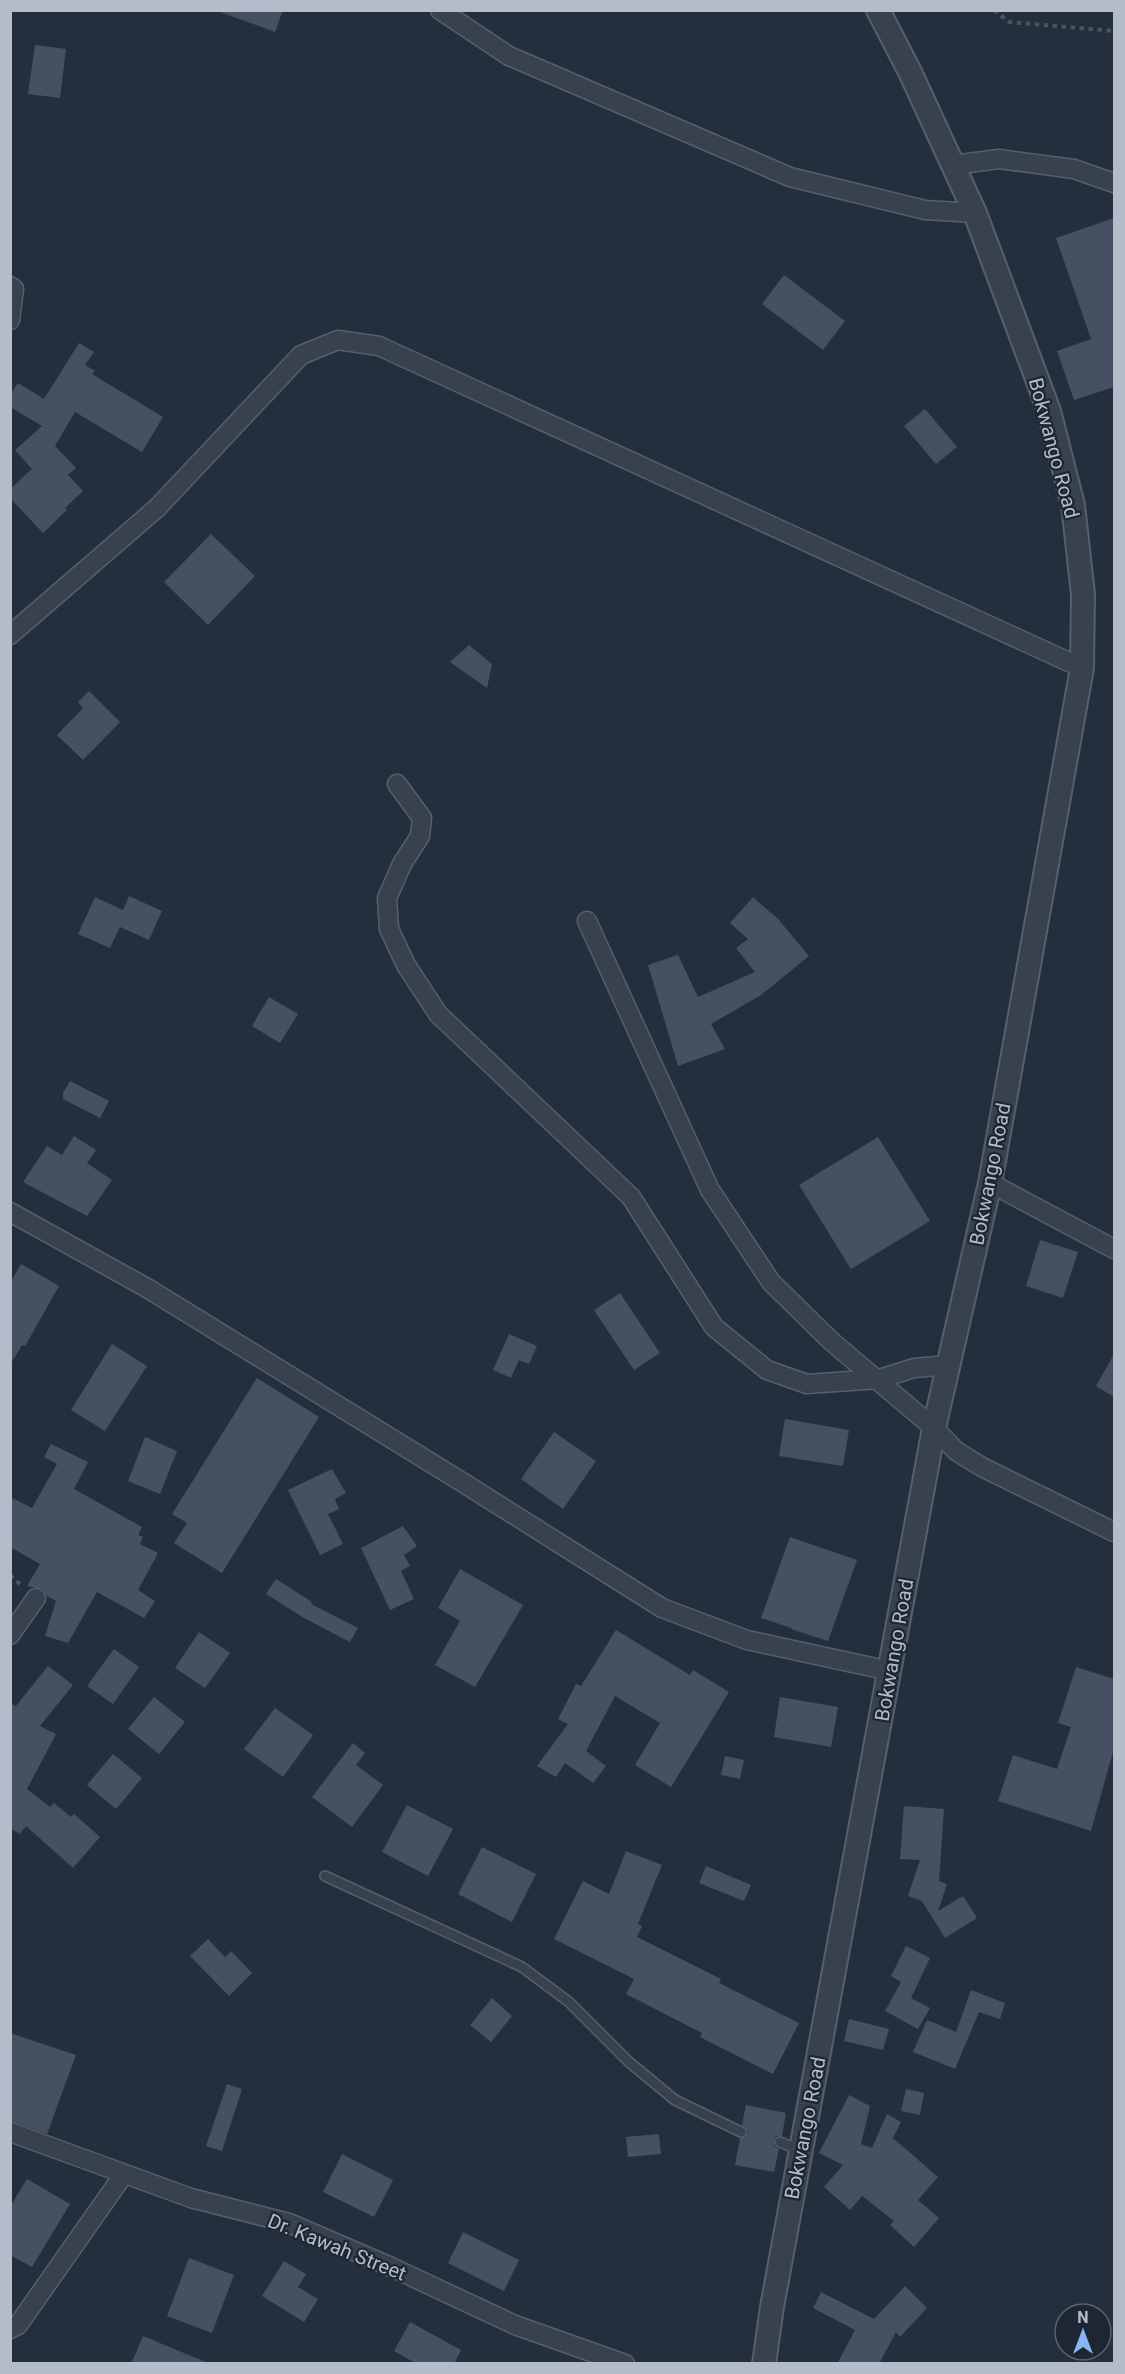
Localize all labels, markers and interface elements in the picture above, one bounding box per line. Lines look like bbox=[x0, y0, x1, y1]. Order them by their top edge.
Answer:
street label: Bokwango Road bbox=[1024, 375, 1084, 521]
street label: Bokwango Road bbox=[964, 1101, 1016, 1247]
street label: Bokwango Road bbox=[870, 1577, 918, 1723]
street label: Bokwango Road bbox=[779, 2055, 831, 2201]
street label: Dr. Kawah Street bbox=[264, 2208, 410, 2286]
north arrow bbox=[1053, 2302, 1113, 2362]
text: N bbox=[1077, 2308, 1089, 2327]

